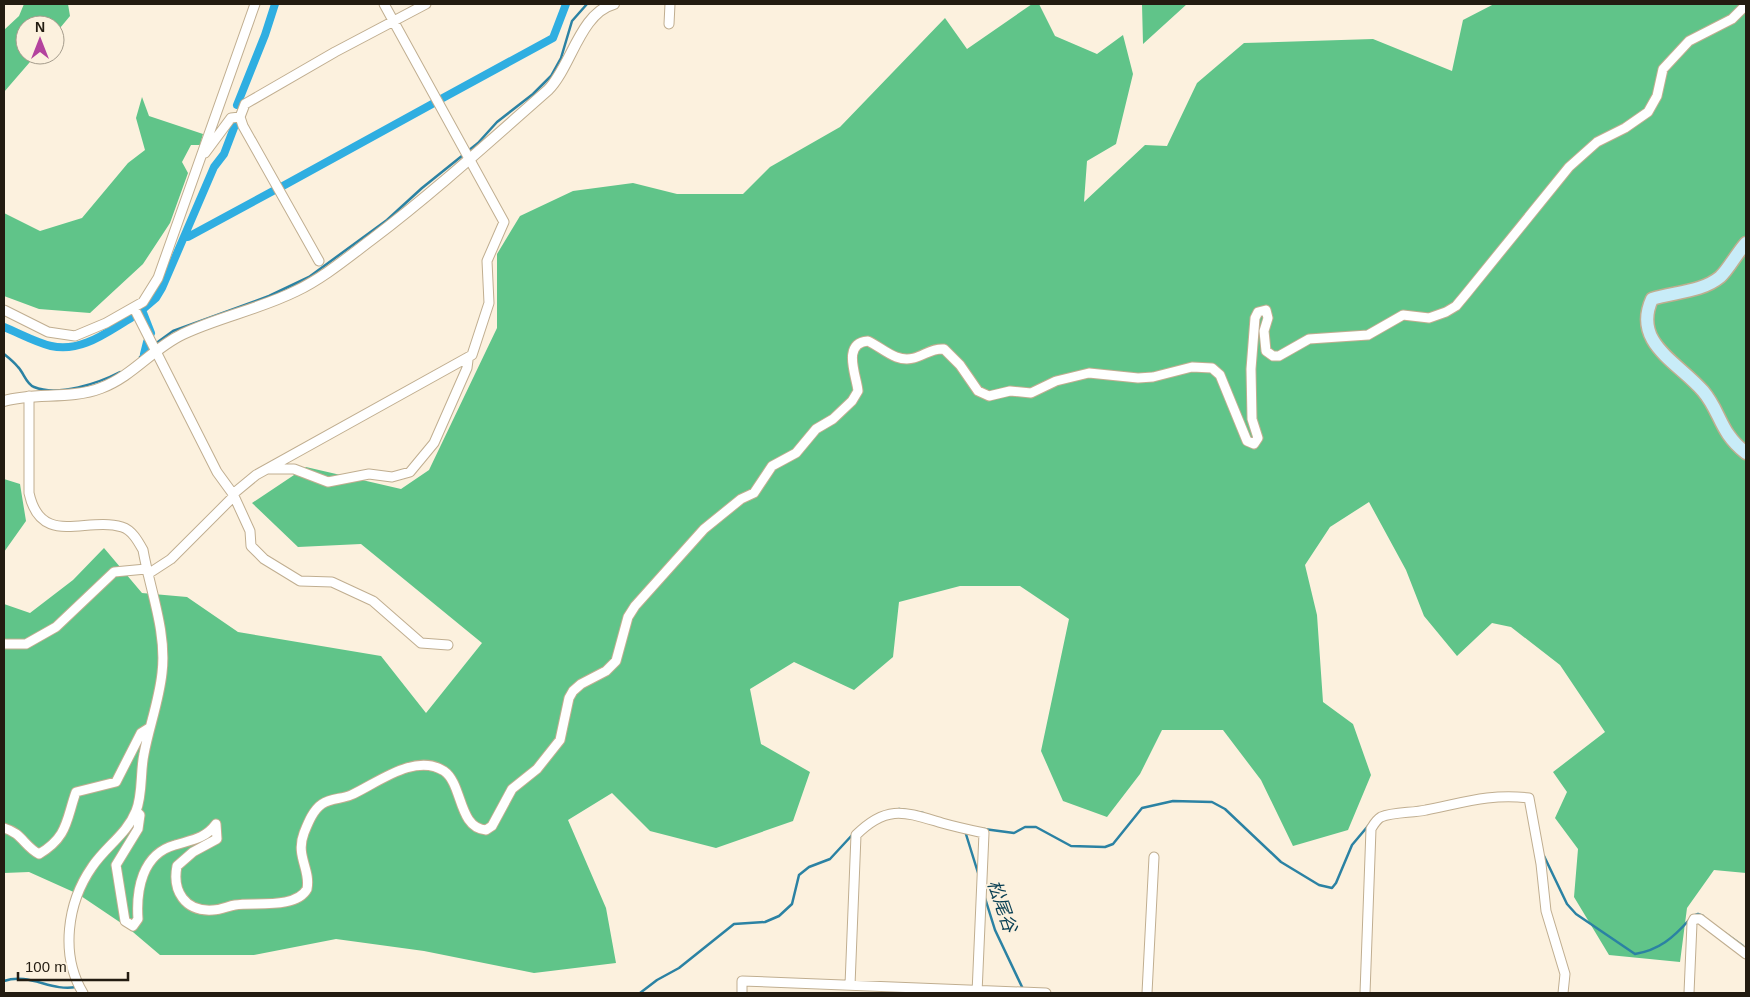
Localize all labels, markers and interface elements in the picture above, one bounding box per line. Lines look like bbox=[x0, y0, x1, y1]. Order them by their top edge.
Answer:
north arrow bbox=[15, 15, 65, 65]
text: N bbox=[35, 19, 45, 35]
water label: 松尾谷 bbox=[984, 877, 1021, 937]
scale bar bbox=[18, 950, 128, 982]
text: 100 m bbox=[25, 958, 67, 975]

